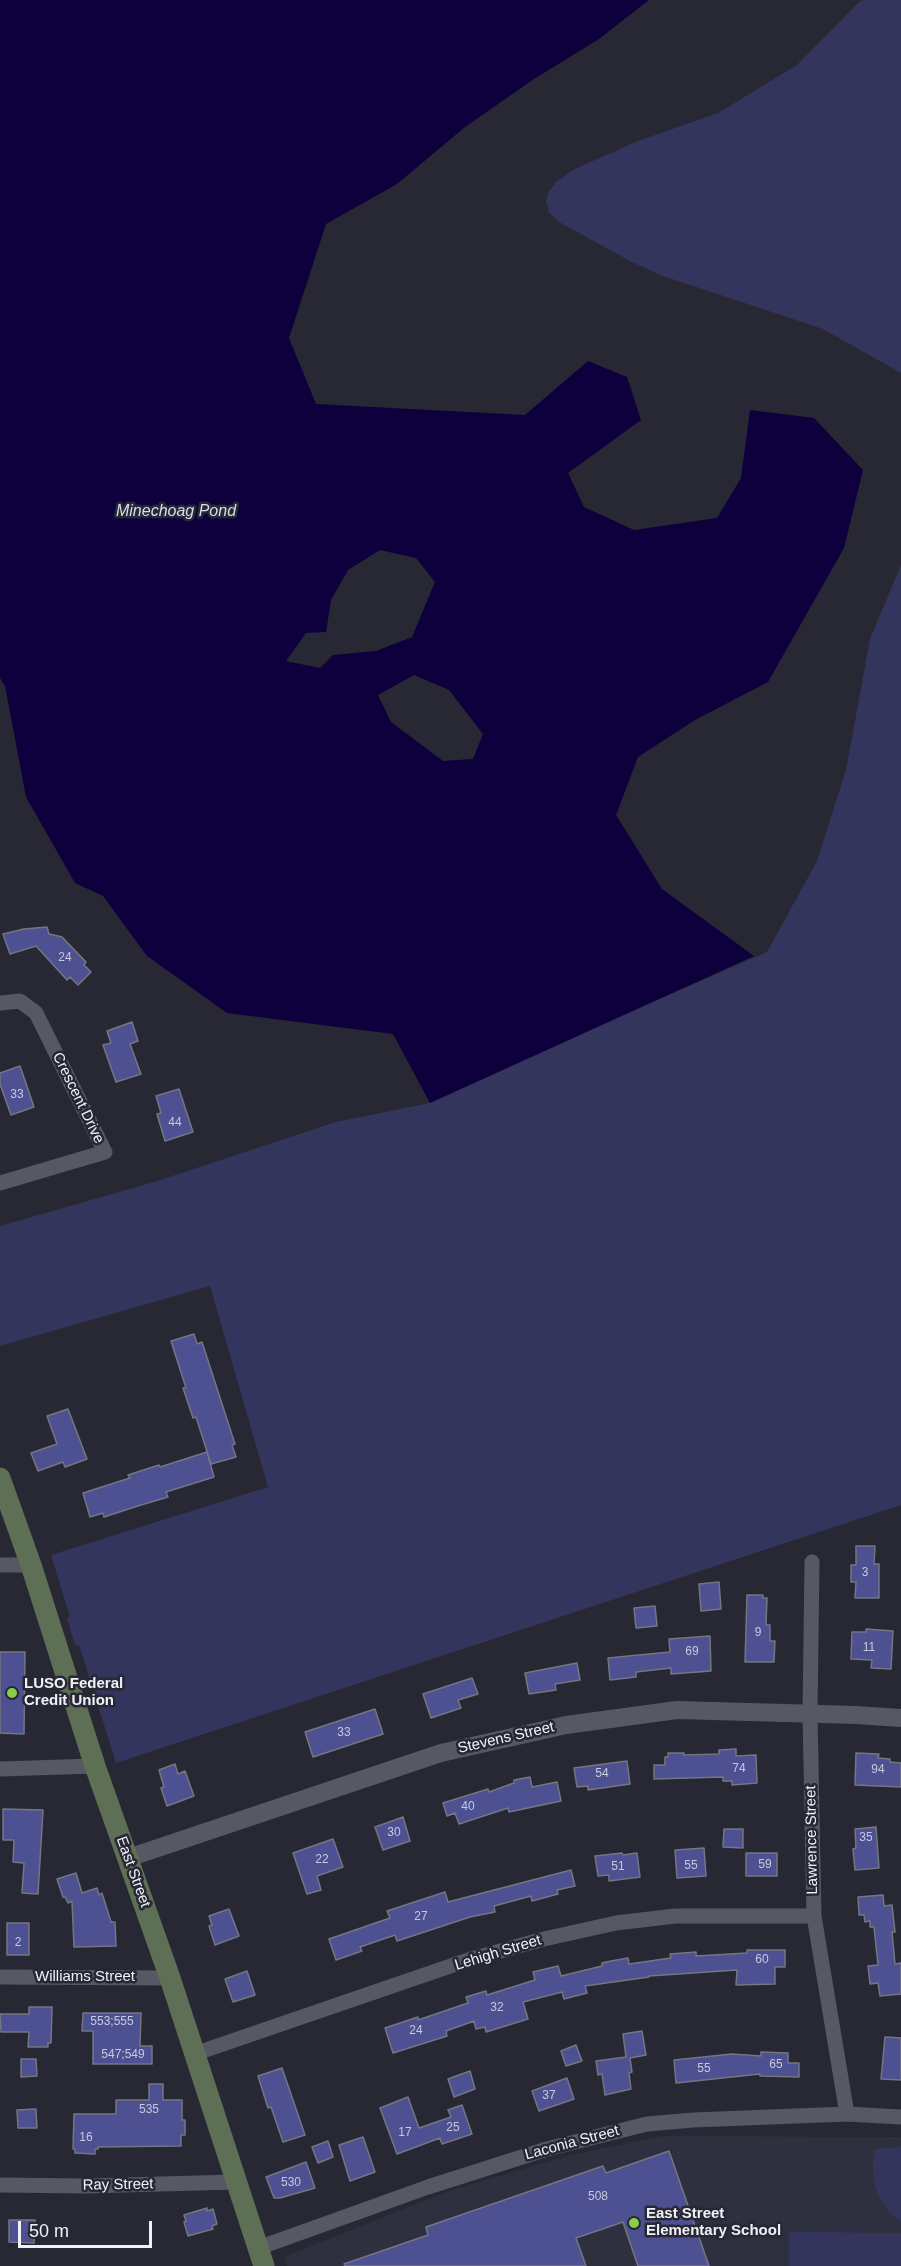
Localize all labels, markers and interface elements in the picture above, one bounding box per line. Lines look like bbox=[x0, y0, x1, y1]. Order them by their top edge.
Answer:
water label: Minechoag Pond bbox=[116, 502, 236, 522]
house number: 24 bbox=[58, 951, 72, 965]
street label: Crescent Drive bbox=[48, 1049, 108, 1147]
house number: 33 bbox=[10, 1088, 24, 1102]
house number: 44 bbox=[168, 1116, 182, 1130]
house number: 3 bbox=[862, 1566, 868, 1580]
house number: 9 bbox=[755, 1626, 761, 1640]
house number: 11 bbox=[863, 1641, 875, 1655]
house number: 69 bbox=[685, 1645, 699, 1659]
place label: LUSO Federal Credit Union bbox=[24, 1675, 123, 1710]
marker: LUSO Federal Credit Union bbox=[5, 1686, 19, 1700]
street label: Stevens Street bbox=[456, 1718, 556, 1758]
house number: 33 bbox=[337, 1726, 351, 1740]
house number: 74 bbox=[732, 1762, 746, 1776]
house number: 94 bbox=[871, 1763, 885, 1777]
house number: 54 bbox=[595, 1767, 609, 1781]
street label: Lawrence Street bbox=[802, 1785, 822, 1895]
house number: 40 bbox=[461, 1800, 475, 1814]
house number: 30 bbox=[387, 1826, 401, 1840]
house number: 35 bbox=[859, 1831, 873, 1845]
street label: East Street bbox=[112, 1834, 154, 1910]
house number: 22 bbox=[315, 1853, 329, 1867]
house number: 59 bbox=[758, 1858, 772, 1872]
house number: 55 bbox=[684, 1859, 698, 1873]
house number: 51 bbox=[611, 1860, 625, 1874]
house number: 27 bbox=[414, 1910, 428, 1924]
street label: Lehigh Street bbox=[453, 1931, 543, 1975]
house number: 2 bbox=[15, 1936, 21, 1950]
house number: 60 bbox=[755, 1953, 769, 1967]
street label: Williams Street bbox=[35, 1968, 135, 1986]
house number: 32 bbox=[490, 2001, 504, 2015]
house number: 553;555 bbox=[90, 2015, 134, 2029]
house number: 24 bbox=[409, 2024, 423, 2038]
house number: 547;549 bbox=[101, 2048, 145, 2062]
house number: 65 bbox=[769, 2058, 783, 2072]
house number: 55 bbox=[697, 2062, 711, 2076]
house number: 37 bbox=[542, 2089, 556, 2103]
house number: 535 bbox=[139, 2103, 159, 2117]
house number: 25 bbox=[446, 2121, 460, 2135]
street label: Laconia Street bbox=[523, 2122, 621, 2164]
house number: 17 bbox=[398, 2126, 412, 2140]
house number: 16 bbox=[79, 2131, 93, 2145]
street label: Ray Street bbox=[82, 2175, 154, 2195]
house number: 530 bbox=[281, 2176, 301, 2190]
house number: 508 bbox=[588, 2190, 608, 2204]
place label: East Street Elementary School bbox=[646, 2205, 781, 2240]
scale bar bbox=[21, 2209, 154, 2247]
marker: East Street Elementary School bbox=[627, 2216, 641, 2230]
text: 50 m bbox=[29, 2221, 69, 2241]

